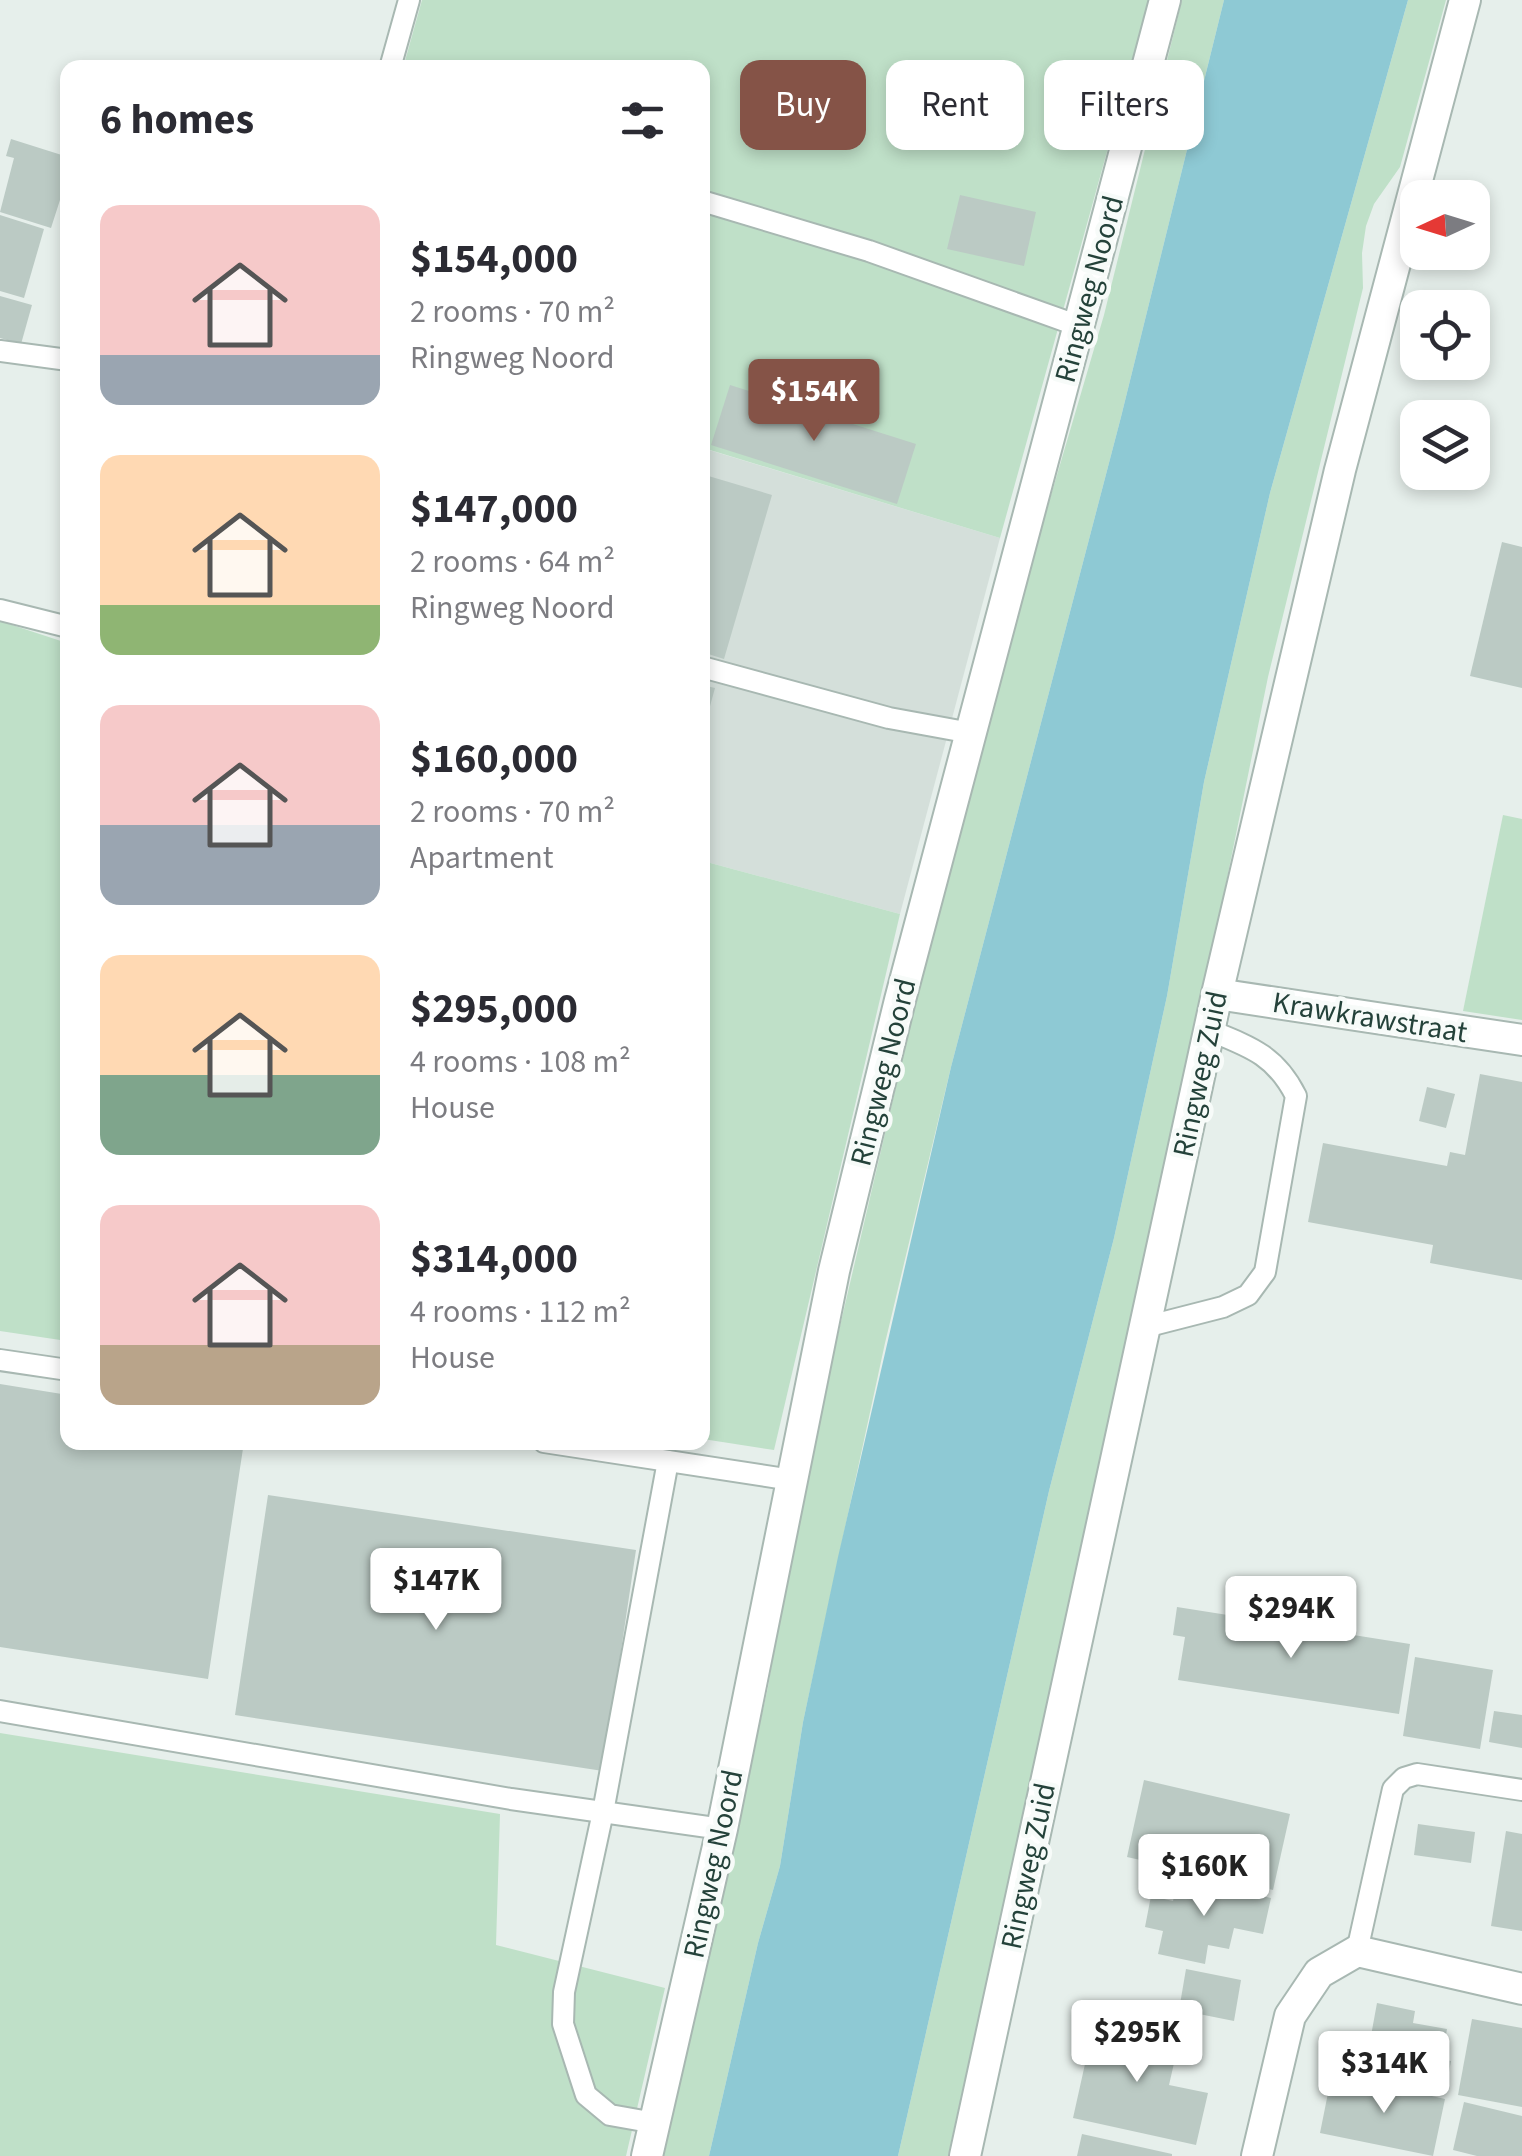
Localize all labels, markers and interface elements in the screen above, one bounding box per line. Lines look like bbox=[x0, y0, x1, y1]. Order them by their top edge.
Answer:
chip: Buy bbox=[740, 60, 866, 150]
chip: Rent bbox=[886, 60, 1024, 150]
chip: Filters bbox=[1044, 60, 1204, 150]
text: 6 homes bbox=[100, 90, 254, 150]
icon: filters bbox=[615, 93, 670, 148]
north arrow bbox=[1400, 180, 1490, 270]
map controls bbox=[1400, 180, 1490, 490]
street label: Ringweg Noord bbox=[1044, 191, 1135, 387]
text: $154,000 bbox=[410, 229, 578, 289]
icon: home bbox=[180, 245, 300, 365]
text: 2 rooms · 70 m² bbox=[410, 289, 615, 335]
button: locate bbox=[1400, 290, 1490, 380]
text: Ringweg Noord bbox=[410, 335, 615, 381]
pin: $154K bbox=[744, 359, 884, 444]
text: $154K bbox=[770, 368, 858, 414]
button: layers bbox=[1400, 400, 1490, 490]
text: $147,000 bbox=[410, 479, 578, 539]
icon: home bbox=[180, 495, 300, 615]
text: 2 rooms · 64 m² bbox=[410, 539, 615, 585]
text: Ringweg Noord bbox=[410, 585, 615, 631]
text: $160,000 bbox=[410, 729, 578, 789]
icon: home bbox=[180, 745, 300, 865]
text: 2 rooms · 70 m² bbox=[410, 789, 615, 835]
text: Apartment bbox=[410, 835, 553, 881]
street label: Ringweg Noord bbox=[839, 974, 928, 1170]
text: $295,000 bbox=[410, 979, 578, 1039]
street label: Krawkrawstraat bbox=[1269, 981, 1470, 1054]
street label: Ringweg Zuid bbox=[1162, 987, 1239, 1161]
icon: home bbox=[180, 995, 300, 1115]
text: 4 rooms · 108 m² bbox=[410, 1039, 631, 1085]
text: House bbox=[410, 1085, 495, 1131]
text: $314,000 bbox=[410, 1229, 578, 1289]
icon: home bbox=[180, 1245, 300, 1365]
text: 4 rooms · 112 m² bbox=[410, 1289, 631, 1335]
text: House bbox=[410, 1335, 495, 1381]
pin: $147K bbox=[366, 1548, 506, 1633]
text: $147K bbox=[392, 1557, 480, 1603]
pin: $294K bbox=[1221, 1576, 1361, 1661]
text: $294K bbox=[1247, 1585, 1335, 1631]
street label: Ringweg Noord bbox=[673, 1766, 754, 1962]
street label: Ringweg Zuid bbox=[990, 1779, 1067, 1953]
pin: $160K bbox=[1134, 1834, 1274, 1919]
text: $160K bbox=[1160, 1843, 1248, 1889]
pin: $295K bbox=[1067, 2000, 1207, 2085]
text: $295K bbox=[1093, 2009, 1181, 2055]
pin: $314K bbox=[1314, 2031, 1454, 2116]
text: $314K bbox=[1340, 2040, 1428, 2086]

